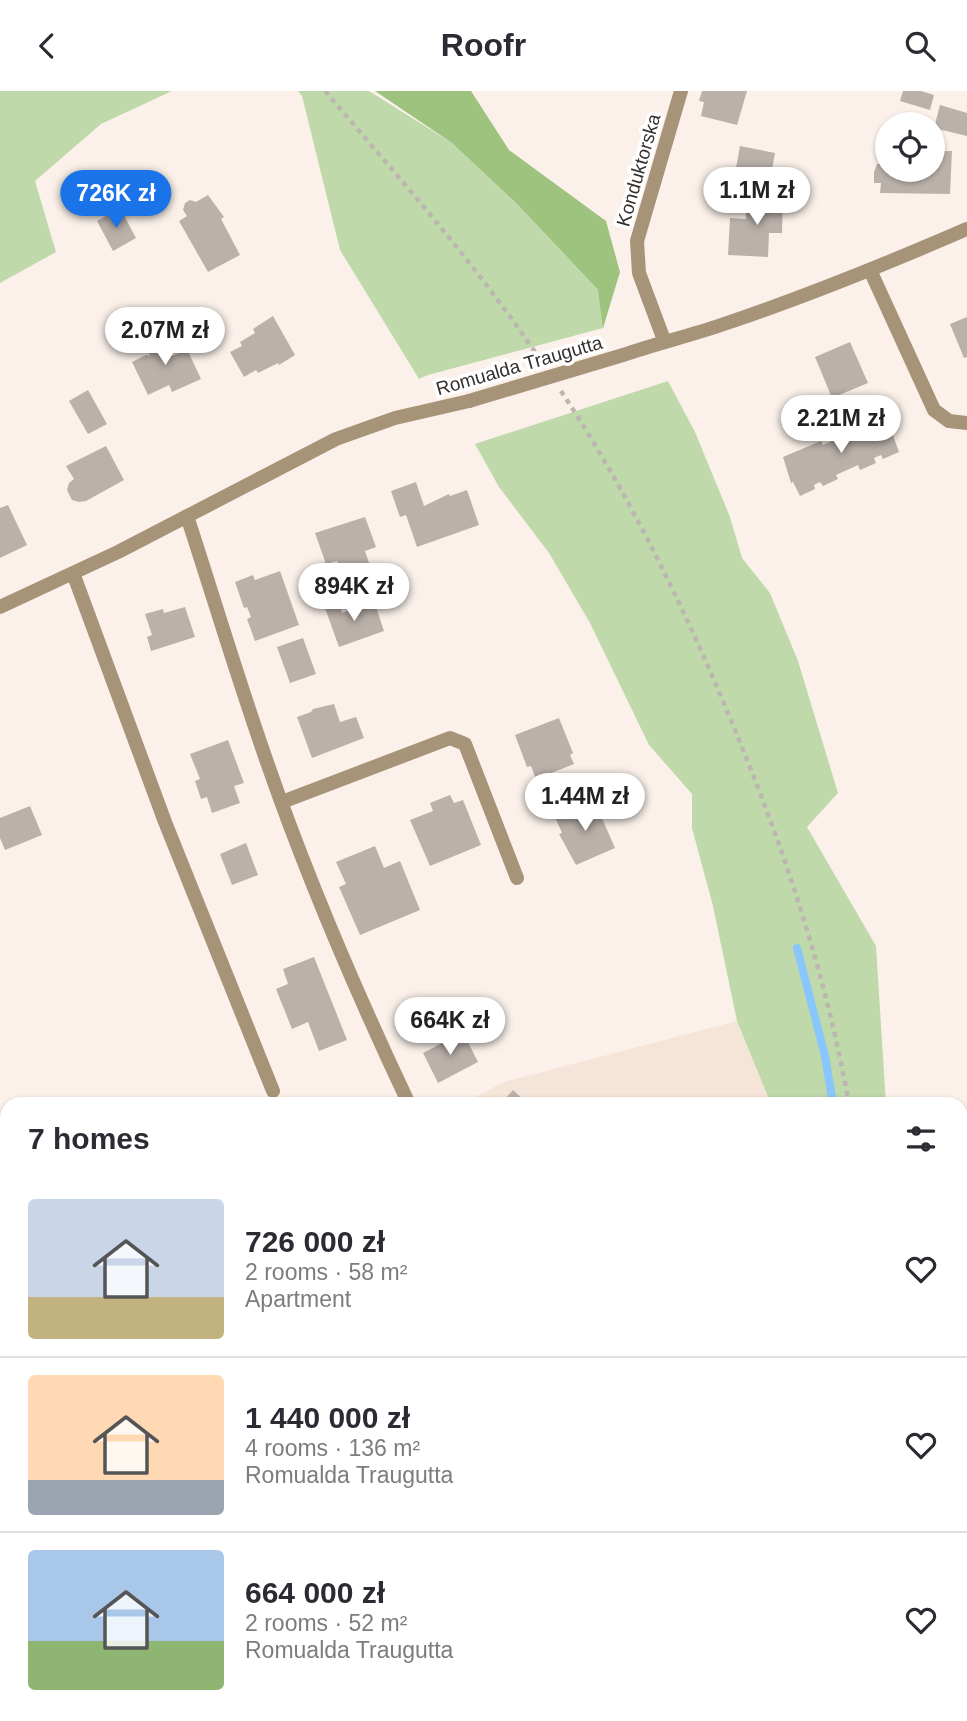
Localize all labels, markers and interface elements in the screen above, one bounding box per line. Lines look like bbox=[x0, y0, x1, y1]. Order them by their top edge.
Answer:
icon: back bbox=[28, 27, 66, 65]
text: Roofr bbox=[441, 27, 526, 63]
icon: search bbox=[901, 27, 939, 65]
street label: Konduktorska bbox=[612, 111, 665, 229]
map controls bbox=[875, 112, 945, 182]
button: locate bbox=[875, 112, 945, 182]
pin: 1.1M zł bbox=[692, 167, 822, 227]
pin: 726K zł bbox=[51, 171, 181, 230]
text: 1.1M zł bbox=[719, 177, 795, 203]
text: 726K zł bbox=[76, 180, 156, 206]
pin: 2.07M zł bbox=[93, 307, 237, 367]
text: 2.07M zł bbox=[121, 317, 209, 343]
street label: Romualda Traugutta bbox=[433, 332, 605, 399]
pin: 2.21M zł bbox=[769, 395, 913, 455]
text: 2.21M zł bbox=[797, 405, 885, 431]
pin: 894K zł bbox=[289, 563, 419, 623]
text: 894K zł bbox=[314, 573, 394, 599]
pin: 1.44M zł bbox=[513, 773, 657, 833]
text: 1.44M zł bbox=[541, 783, 629, 809]
pin: 664K zł bbox=[385, 997, 515, 1057]
text: 664K zł bbox=[410, 1007, 490, 1033]
icon: filters bbox=[902, 1120, 940, 1158]
text: 7 homes bbox=[28, 1122, 150, 1155]
text: 726 000 zł bbox=[245, 1225, 385, 1258]
icon: home bbox=[84, 1227, 168, 1311]
icon: heart bbox=[902, 1250, 940, 1288]
text: 2 rooms · 58 m² bbox=[245, 1259, 407, 1285]
text: Apartment bbox=[245, 1286, 351, 1312]
text: 1 440 000 zł bbox=[245, 1401, 410, 1434]
icon: home bbox=[84, 1403, 168, 1487]
icon: heart bbox=[902, 1426, 940, 1464]
text: 4 rooms · 136 m² bbox=[245, 1435, 420, 1461]
text: Romualda Traugutta bbox=[245, 1462, 453, 1488]
text: 664 000 zł bbox=[245, 1576, 385, 1609]
icon: home bbox=[84, 1578, 168, 1662]
icon: heart bbox=[902, 1601, 940, 1639]
text: 2 rooms · 52 m² bbox=[245, 1610, 407, 1636]
text: Romualda Traugutta bbox=[245, 1637, 453, 1663]

